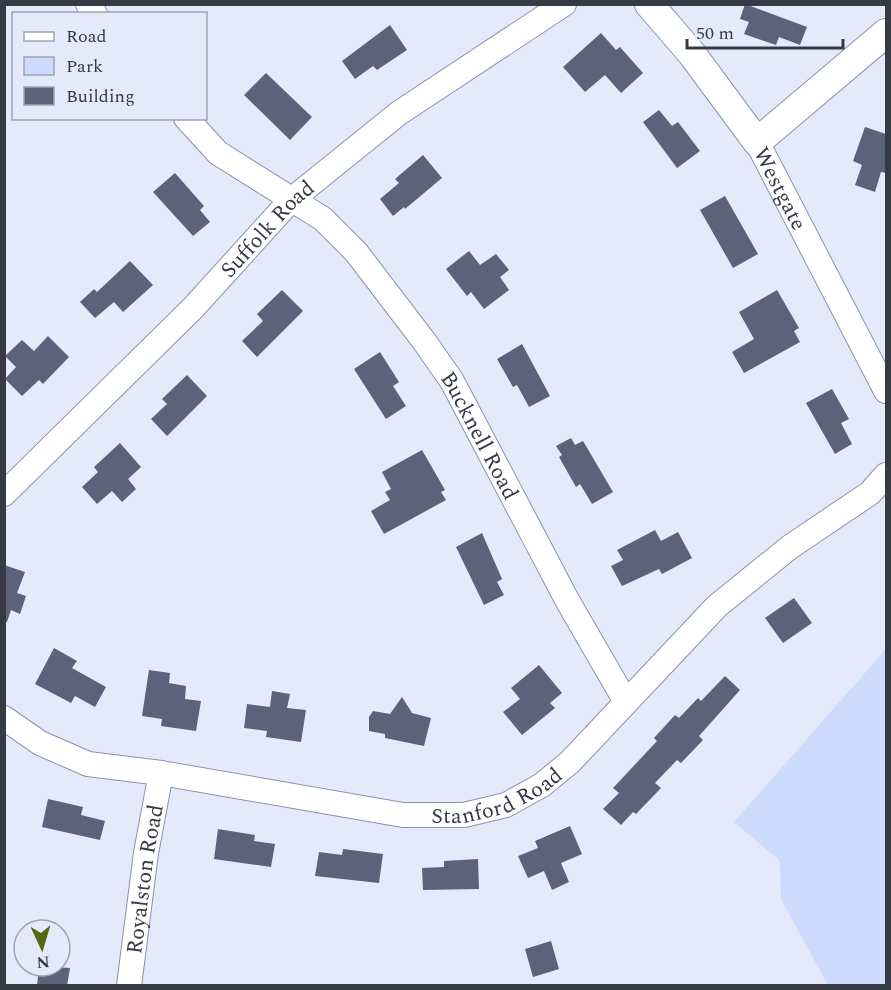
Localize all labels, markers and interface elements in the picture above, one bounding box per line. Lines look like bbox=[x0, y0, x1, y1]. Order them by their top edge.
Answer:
legend bbox=[12, 12, 207, 120]
scale bar bbox=[687, 12, 843, 50]
text: 50 m bbox=[696, 20, 734, 47]
text: Road bbox=[66, 23, 107, 50]
text: Park bbox=[66, 53, 103, 80]
text: Building bbox=[66, 83, 135, 110]
street label: Westgate bbox=[744, 141, 815, 236]
street label: Suffolk Road bbox=[213, 172, 322, 286]
street label: Bucknell Road bbox=[432, 365, 526, 506]
street label: Stanford Road bbox=[431, 760, 570, 833]
street label: Royalston Road bbox=[118, 802, 173, 956]
north arrow bbox=[12, 918, 72, 978]
text: N bbox=[36, 950, 50, 974]

